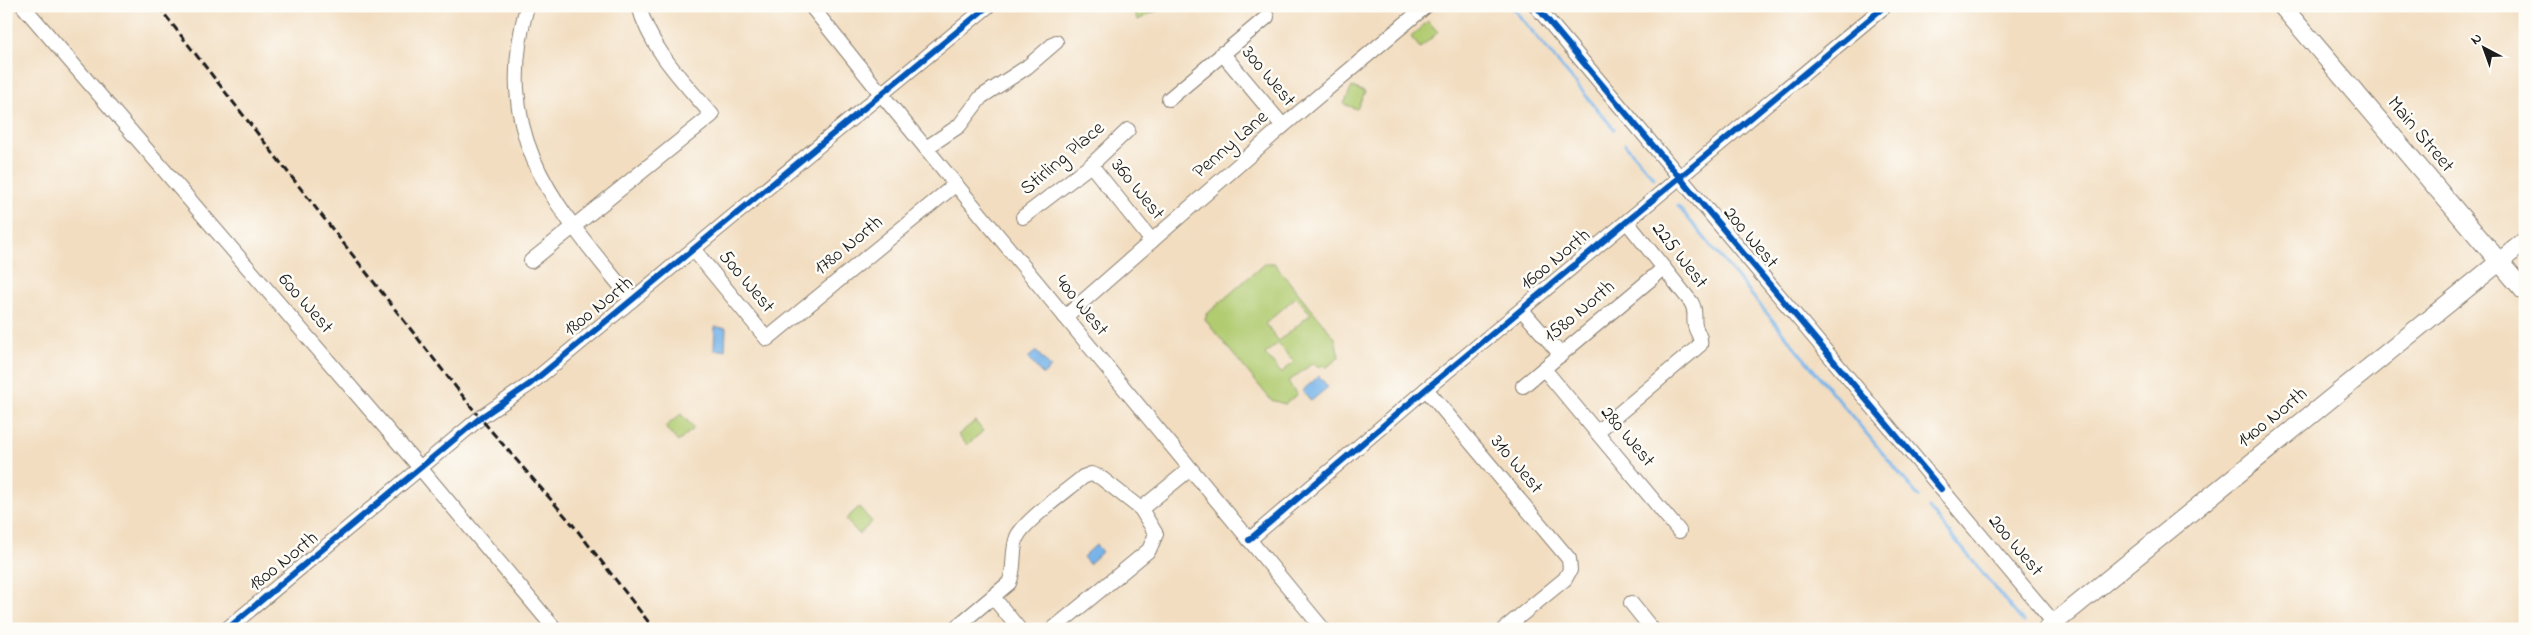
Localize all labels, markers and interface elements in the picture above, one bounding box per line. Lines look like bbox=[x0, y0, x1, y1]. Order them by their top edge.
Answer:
north arrow bbox=[2458, 22, 2508, 72]
text: N bbox=[2466, 28, 2487, 50]
street label: 300 West bbox=[1234, 40, 1302, 114]
street label: Main Street bbox=[2379, 91, 2461, 180]
street label: Penny Lane bbox=[1187, 104, 1275, 186]
street label: Stirling Place bbox=[1014, 115, 1112, 204]
street label: 360 West bbox=[1103, 153, 1171, 227]
street label: 200 West bbox=[1715, 200, 1785, 276]
street label: 1780 North bbox=[808, 209, 890, 283]
street label: 225 West bbox=[1644, 216, 1715, 296]
street label: 1600 North bbox=[1515, 222, 1597, 298]
street label: 500 West bbox=[711, 244, 781, 320]
street label: 600 West bbox=[270, 267, 340, 341]
street label: 400 West bbox=[1047, 269, 1115, 343]
street label: 1800 North bbox=[558, 270, 640, 344]
street label: 1580 North bbox=[1538, 273, 1622, 351]
street label: 1400 North bbox=[2232, 381, 2314, 455]
street label: 280 West bbox=[1593, 400, 1662, 474]
street label: 310 West bbox=[1483, 429, 1550, 501]
street label: 200 West bbox=[1980, 508, 2050, 584]
street label: 1800 North bbox=[243, 525, 325, 599]

